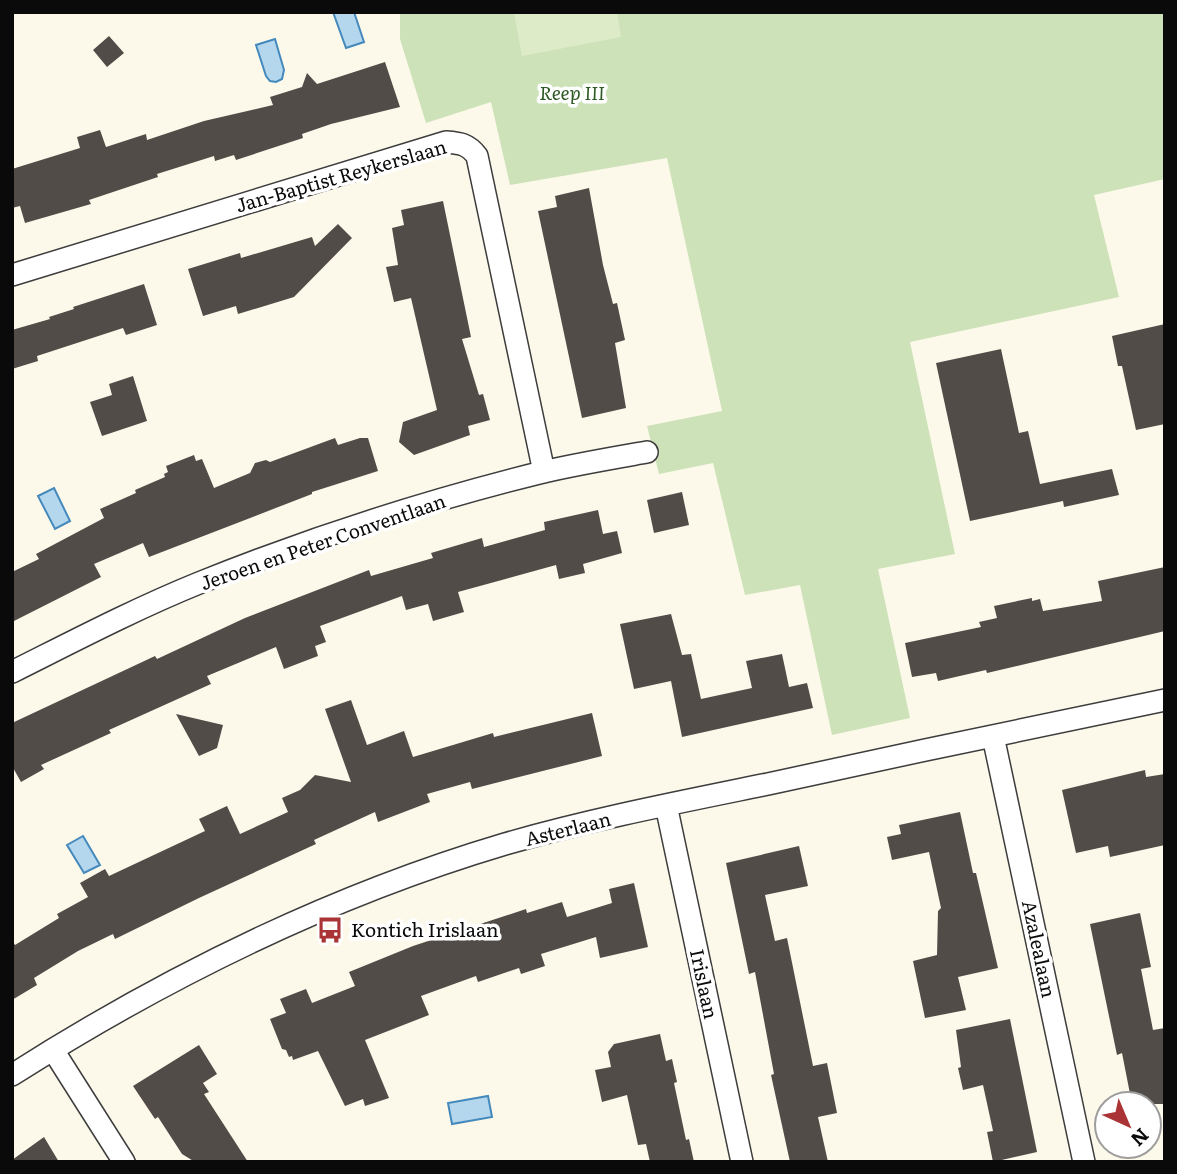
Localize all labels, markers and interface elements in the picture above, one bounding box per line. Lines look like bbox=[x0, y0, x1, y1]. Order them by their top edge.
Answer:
park label: Reep III bbox=[539, 78, 605, 106]
street label: Jan-Baptist Reykerslaan bbox=[232, 132, 449, 219]
street label: Jeroen en Peter Conventlaan bbox=[196, 486, 449, 596]
street label: Asterlaan bbox=[522, 804, 614, 852]
street label: Azalealaan bbox=[1016, 897, 1064, 1000]
bus stop icon: Kontich Irislaan bbox=[315, 915, 345, 945]
place label: Kontich Irislaan bbox=[351, 915, 499, 943]
street label: Irislaan bbox=[684, 946, 726, 1021]
north arrow bbox=[1093, 1090, 1163, 1160]
text: N bbox=[1125, 1122, 1156, 1154]

